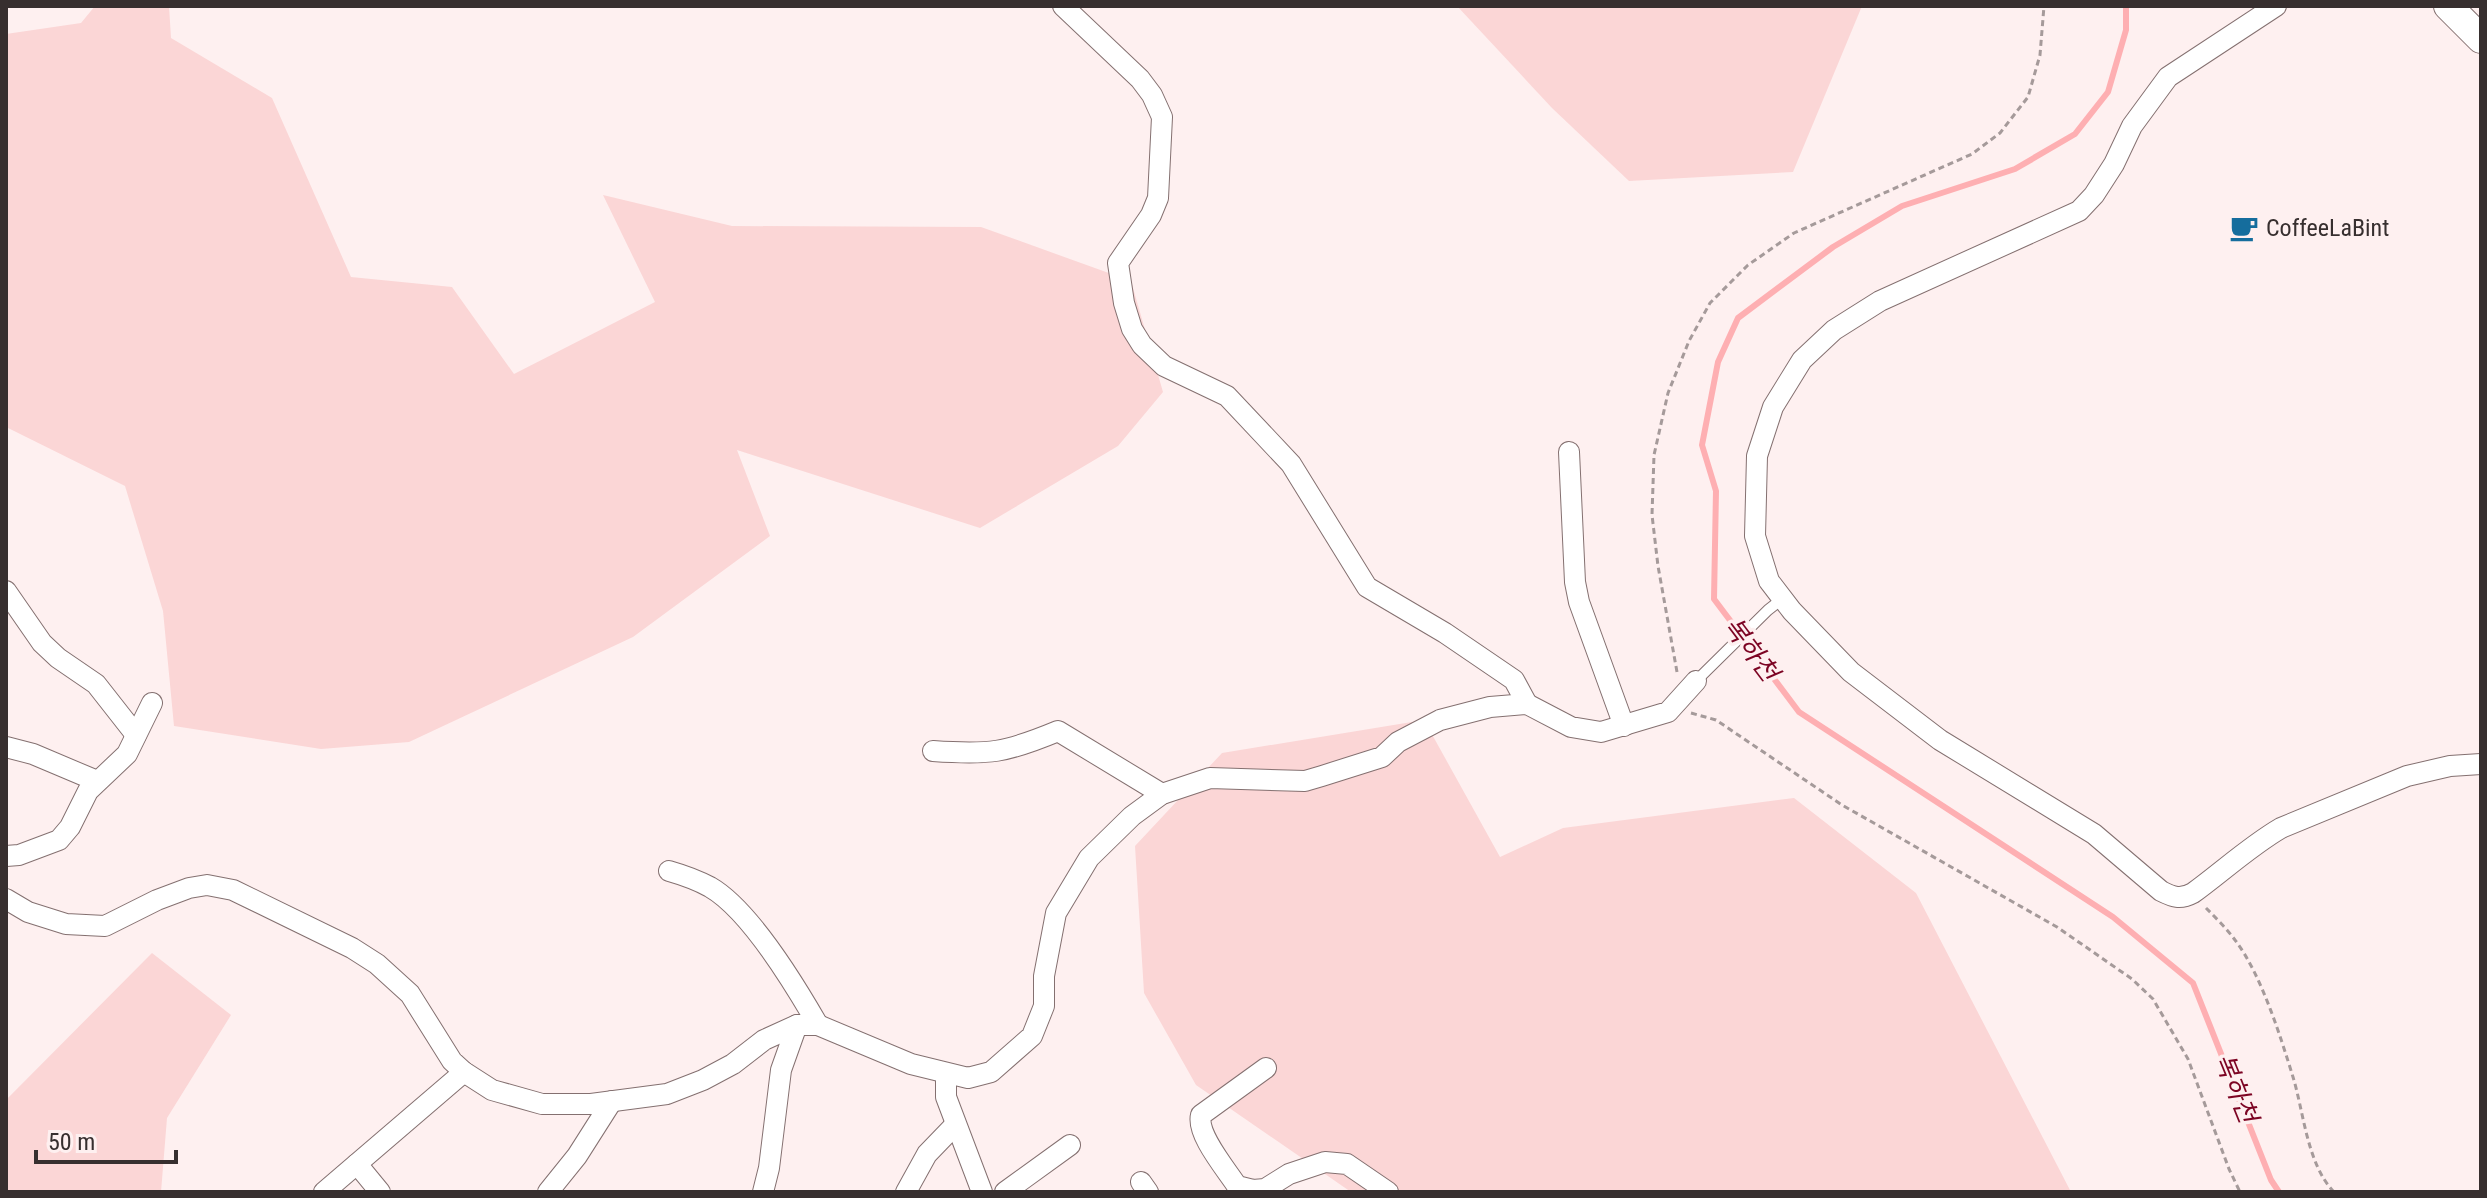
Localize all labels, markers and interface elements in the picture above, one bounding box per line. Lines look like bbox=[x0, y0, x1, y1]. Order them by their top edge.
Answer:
cafe icon: CoffeeLaBint bbox=[2229, 213, 2259, 243]
place label: CoffeeLaBint bbox=[2266, 214, 2389, 242]
water label: 복하천 bbox=[1717, 611, 1786, 689]
water label: 복하천 bbox=[2209, 1049, 2265, 1130]
scale bar bbox=[36, 1114, 176, 1164]
text: 50 m bbox=[48, 1128, 95, 1156]

